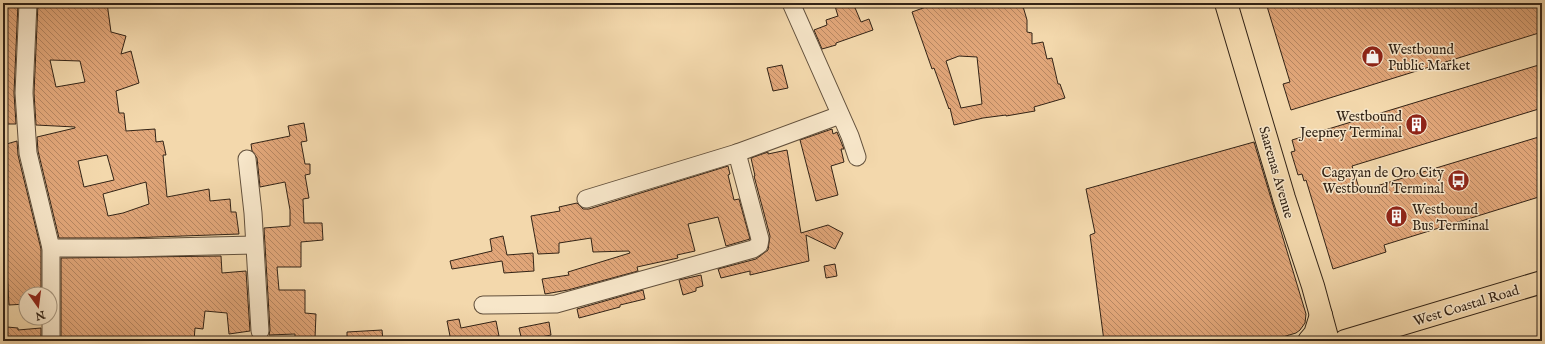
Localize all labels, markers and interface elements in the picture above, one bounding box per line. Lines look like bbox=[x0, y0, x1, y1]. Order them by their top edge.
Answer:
place label: Westbound Public Market bbox=[1388, 41, 1470, 75]
shop icon: Westbound Public Market bbox=[1359, 44, 1385, 70]
place label: Westbound Jeepney Terminal bbox=[1298, 108, 1403, 142]
building icon: Westbound Jeepney Terminal bbox=[1404, 111, 1430, 137]
street label: Saarenas Avenue bbox=[1254, 124, 1298, 221]
place label: Cagayan de Oro City Westbound Terminal bbox=[1321, 164, 1444, 198]
bus stop icon: Cagayan de Oro City Westbound Terminal bbox=[1446, 167, 1472, 193]
place label: Westbound Bus Terminal bbox=[1412, 201, 1489, 235]
building icon: Westbound Bus Terminal bbox=[1383, 204, 1409, 230]
street label: West Coastal Road bbox=[1411, 281, 1522, 331]
north arrow bbox=[18, 286, 58, 326]
text: N bbox=[33, 307, 47, 323]

